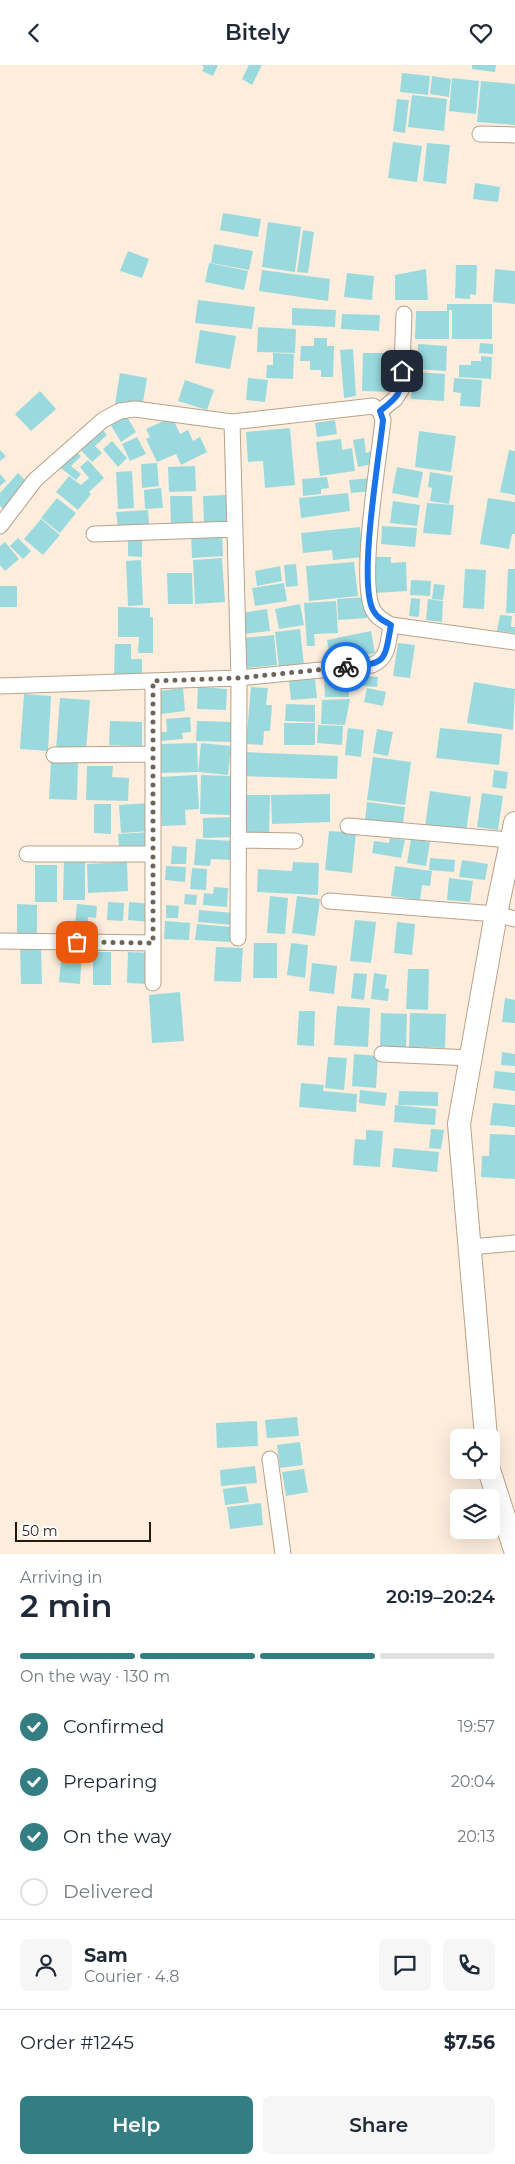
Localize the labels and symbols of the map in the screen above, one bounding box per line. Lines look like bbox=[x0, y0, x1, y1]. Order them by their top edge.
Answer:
pin bbox=[381, 350, 423, 392]
courier bbox=[321, 642, 371, 692]
pin bbox=[56, 921, 98, 963]
scale bar bbox=[15, 1519, 151, 1542]

